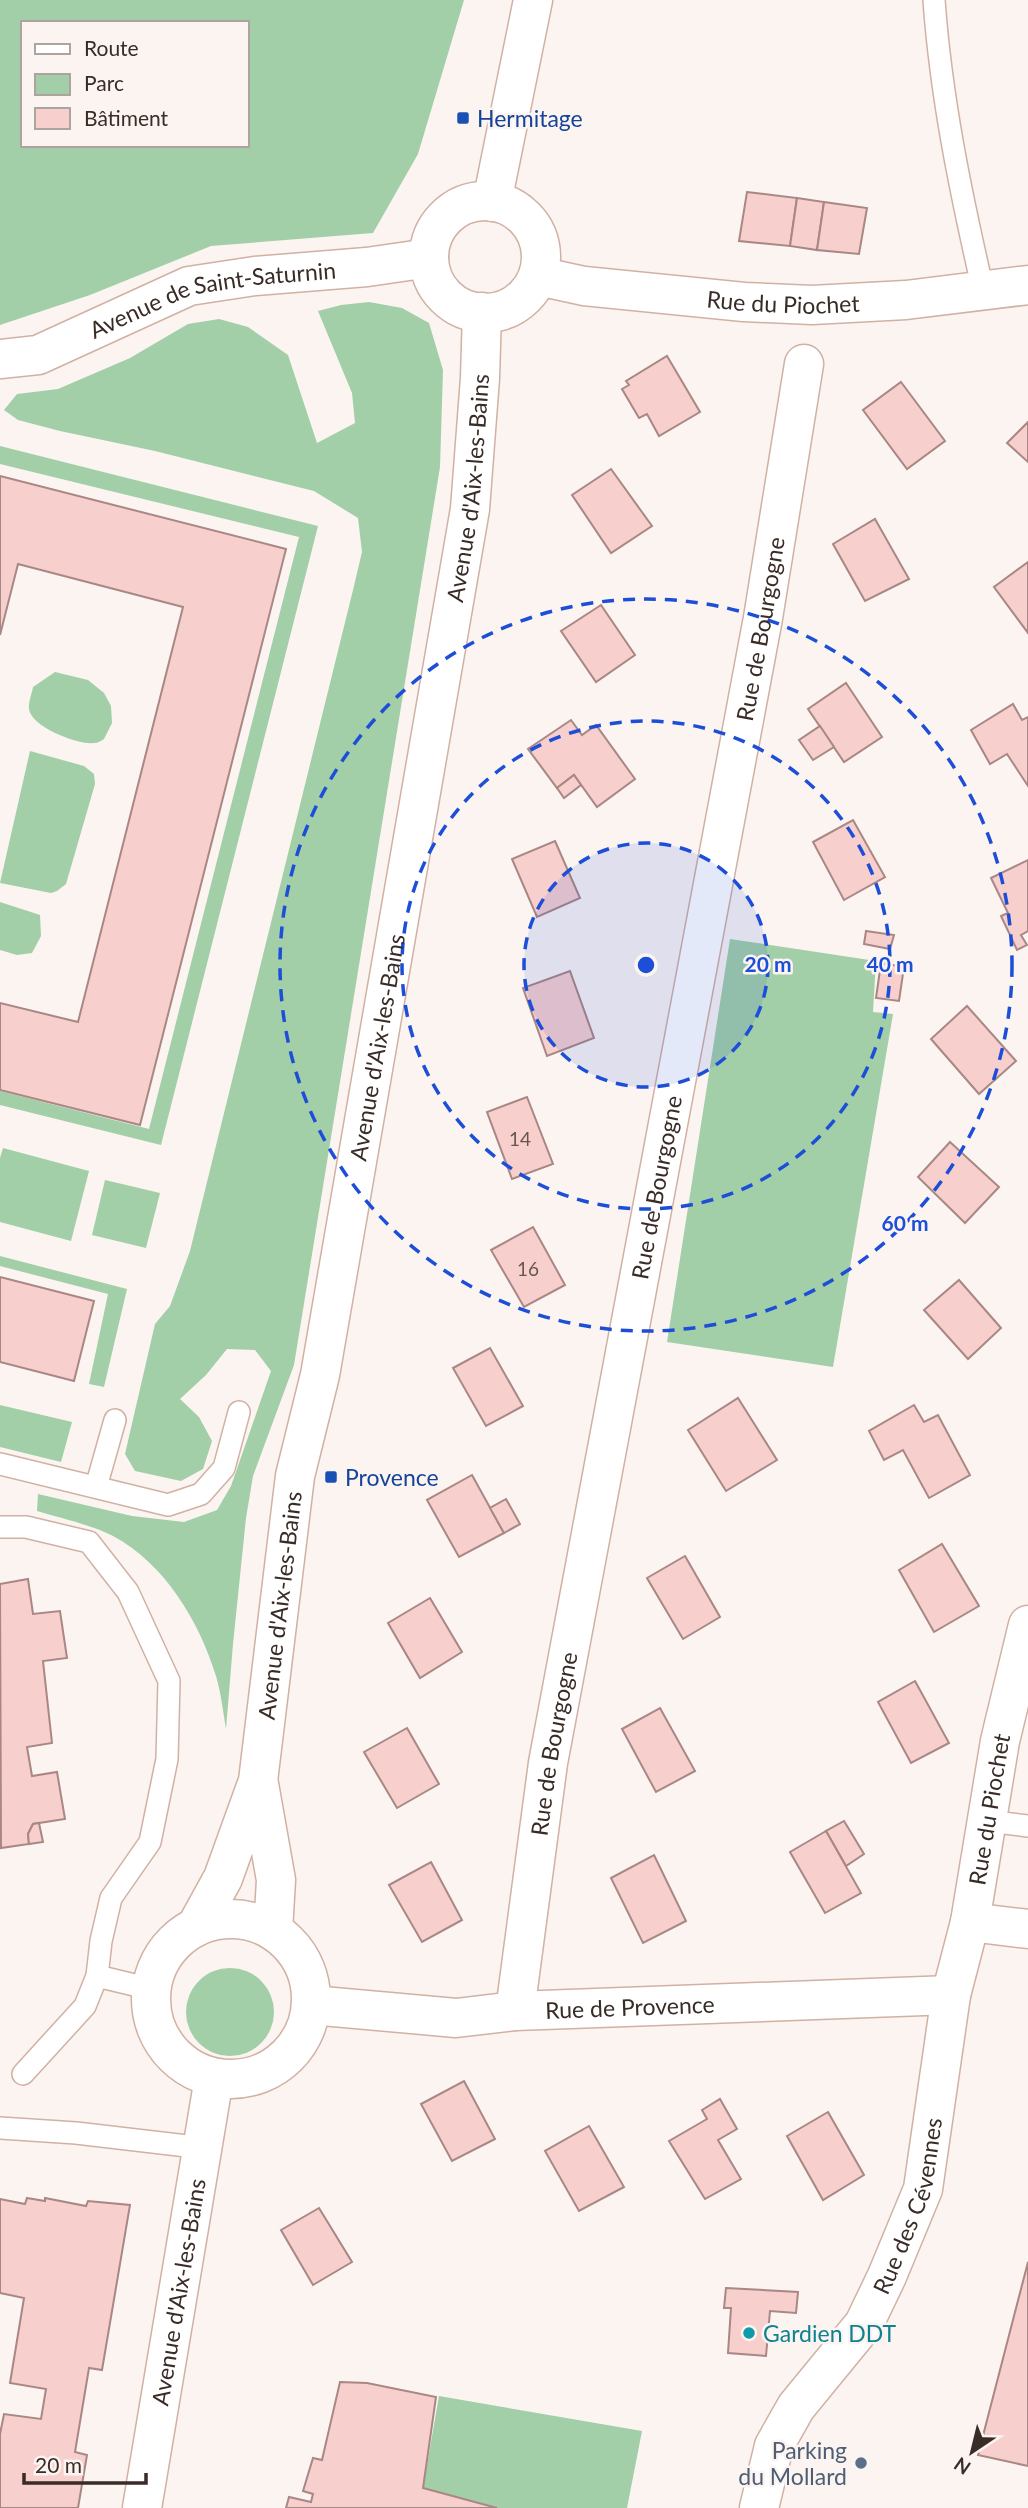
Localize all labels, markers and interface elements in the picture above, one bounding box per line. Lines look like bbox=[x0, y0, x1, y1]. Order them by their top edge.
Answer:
legend bbox=[21, 21, 248, 147]
text: Route bbox=[84, 35, 139, 60]
text: Parc bbox=[84, 70, 124, 95]
place label: Hermitage bbox=[477, 104, 583, 132]
text: Bâtiment bbox=[84, 105, 169, 130]
marker: Hermitage bbox=[455, 110, 471, 126]
street label: Avenue de Saint-Saturnin bbox=[85, 256, 337, 344]
street label: Rue du Piochet bbox=[705, 284, 861, 319]
street label: Avenue d'Aix-les-Bains bbox=[440, 373, 494, 604]
street label: Rue de Bourgogne bbox=[730, 535, 790, 723]
street label: Avenue d'Aix-les-Bains bbox=[343, 932, 410, 1163]
text: 20 m bbox=[744, 951, 792, 976]
text: 40 m bbox=[866, 951, 914, 976]
centre of rings bbox=[634, 953, 658, 977]
street label: Rue de Bourgogne bbox=[625, 1093, 687, 1281]
house number: 14 bbox=[509, 1127, 531, 1150]
text: 60 m bbox=[881, 1210, 929, 1235]
house number: 16 bbox=[517, 1257, 539, 1280]
place label: Provence bbox=[345, 1463, 439, 1491]
marker: Provence bbox=[323, 1469, 339, 1485]
street label: Avenue d'Aix-les-Bains bbox=[252, 1490, 307, 1721]
street label: Rue de Bourgogne bbox=[524, 1649, 583, 1837]
street label: Rue du Piochet bbox=[962, 1730, 1015, 1887]
street label: Rue de Provence bbox=[545, 1990, 715, 2024]
street label: Rue des Cévennes bbox=[866, 2116, 947, 2298]
street label: Avenue d'Aix-les-Bains bbox=[145, 2176, 211, 2408]
place label: Gardien DDT bbox=[763, 2319, 897, 2347]
marker: Gardien DDT bbox=[741, 2325, 757, 2341]
north arrow bbox=[937, 2417, 1007, 2487]
place label: Parking du Mollard bbox=[738, 2436, 847, 2490]
scale bar bbox=[24, 2442, 147, 2486]
text: 20 m bbox=[35, 2452, 82, 2477]
text: N bbox=[949, 2453, 975, 2480]
marker: Parking du Mollard bbox=[853, 2455, 869, 2471]

